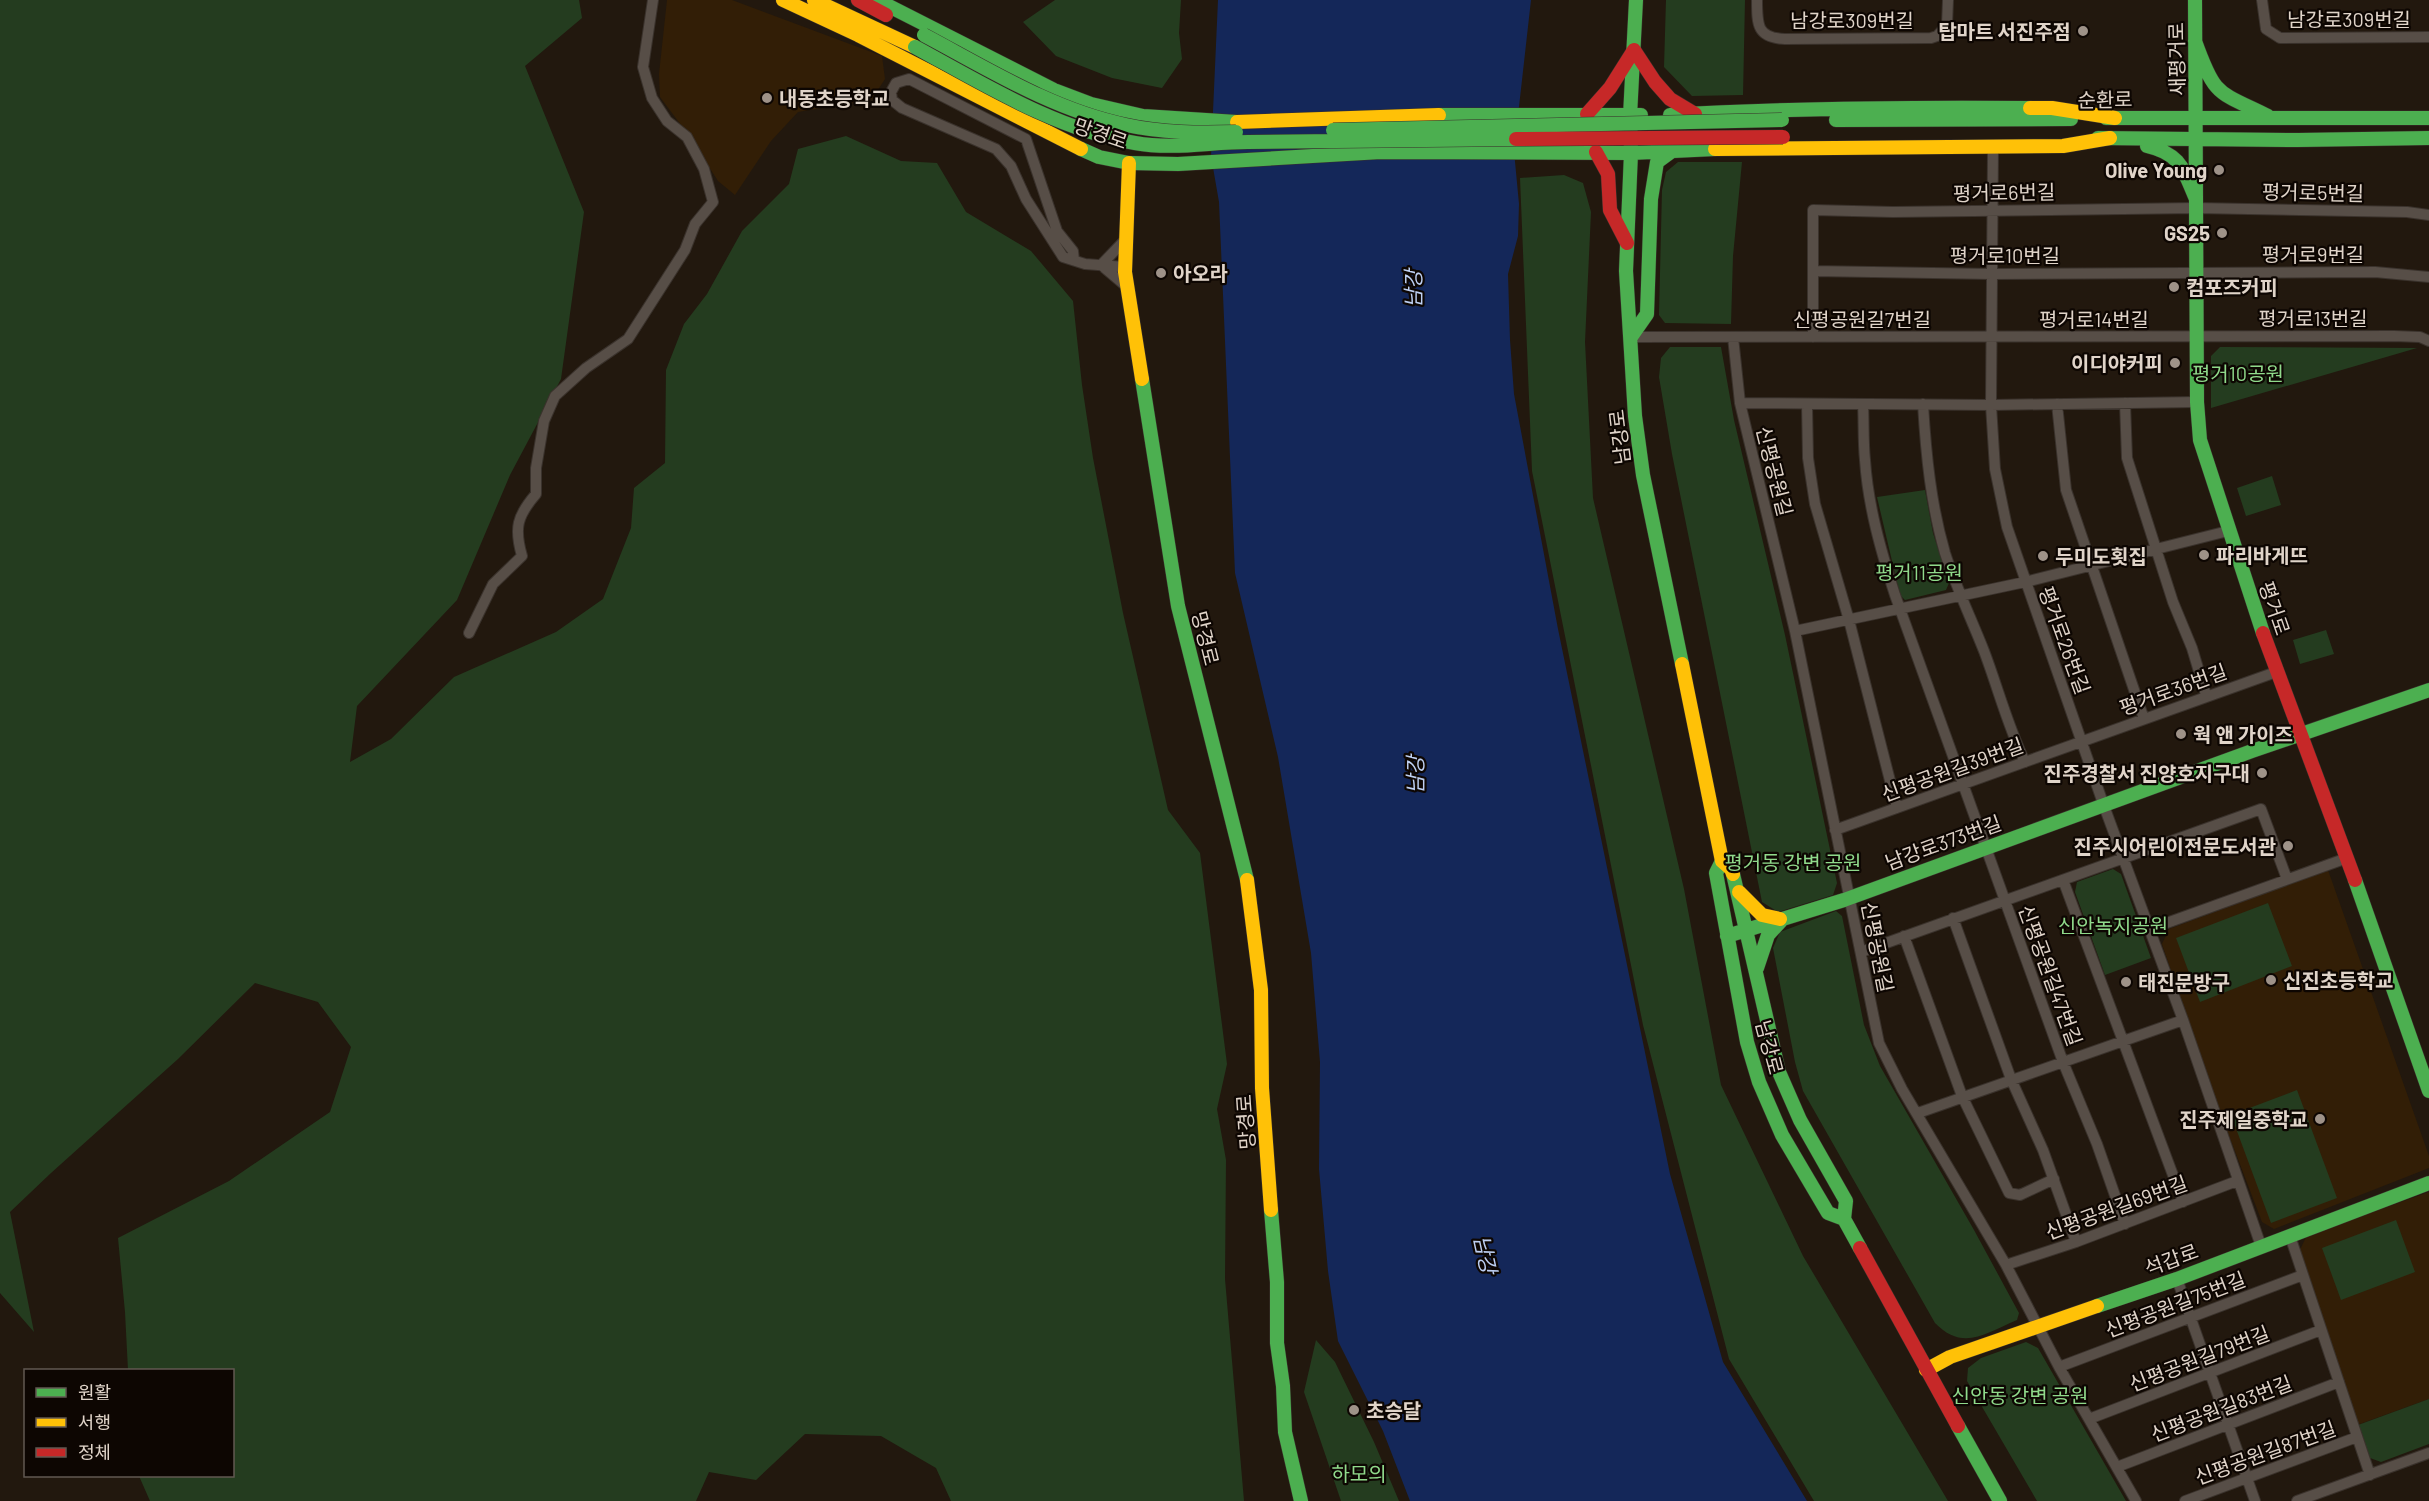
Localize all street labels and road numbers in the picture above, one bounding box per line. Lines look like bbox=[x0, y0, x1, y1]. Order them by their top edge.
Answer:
street label: 남강로309번길 bbox=[2287, 7, 2411, 31]
street label: 남강로309번길 bbox=[1790, 8, 1914, 32]
street label: 새평거로 bbox=[2163, 22, 2189, 96]
street label: 순환로 bbox=[2077, 87, 2133, 111]
street label: 망경로 bbox=[1071, 113, 1131, 153]
street label: 평거로6번길 bbox=[1953, 179, 2055, 205]
street label: 평거로5번길 bbox=[2262, 179, 2364, 205]
street label: 평거로9번길 bbox=[2262, 242, 2364, 266]
street label: 평거로10번길 bbox=[1950, 243, 2060, 267]
street label: 평거로13번길 bbox=[2258, 306, 2368, 330]
street label: 신평공원길7번길 bbox=[1793, 307, 1931, 331]
street label: 평거로14번길 bbox=[2039, 307, 2149, 331]
street label: 남강로 bbox=[1604, 408, 1634, 466]
street label: 신평공원길 bbox=[1752, 423, 1798, 519]
street label: 평거로 bbox=[2255, 578, 2295, 638]
street label: 평거로26번길 bbox=[2034, 583, 2096, 697]
street label: 망경로 bbox=[1188, 608, 1224, 668]
street label: 평거로36번길 bbox=[2116, 658, 2230, 720]
street label: 신평공원길39번길 bbox=[1878, 732, 2026, 806]
street label: 남강로373번길 bbox=[1882, 810, 2004, 874]
street label: 신평공원길 bbox=[1857, 900, 1899, 994]
street label: 신평공원길47번길 bbox=[2014, 901, 2088, 1049]
street label: 남강로 bbox=[1751, 1017, 1789, 1077]
street label: 망경로 bbox=[1231, 1094, 1259, 1150]
street label: 신평공원길69번길 bbox=[2042, 1170, 2190, 1244]
street label: 석갑로 bbox=[2141, 1238, 2201, 1280]
street label: 신평공원길75번길 bbox=[2101, 1266, 2249, 1342]
street label: 신평공원길79번길 bbox=[2125, 1320, 2273, 1396]
street label: 신평공원길83번길 bbox=[2147, 1370, 2295, 1446]
street label: 신평공원길87번길 bbox=[2191, 1415, 2339, 1489]

